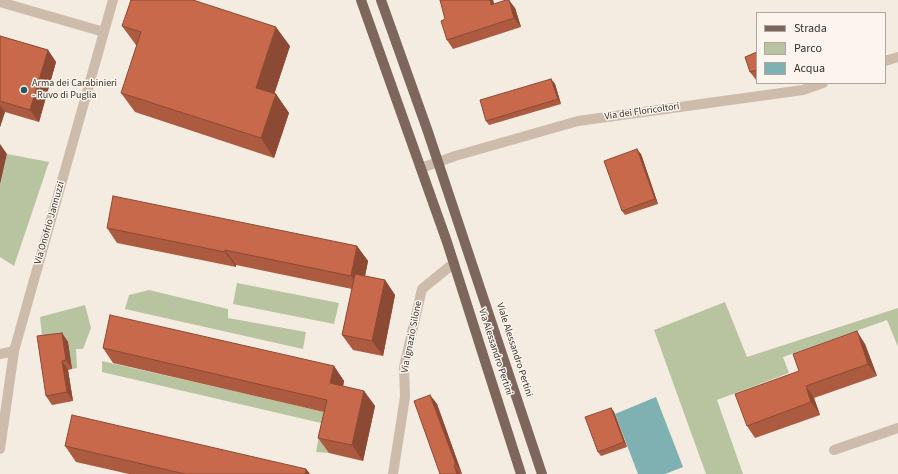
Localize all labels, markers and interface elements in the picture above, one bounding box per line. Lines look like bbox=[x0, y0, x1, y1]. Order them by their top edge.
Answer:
legend bbox=[756, 12, 886, 84]
text: Strada bbox=[794, 20, 827, 37]
text: Parco bbox=[794, 40, 822, 57]
text: Acqua bbox=[794, 60, 825, 77]
place label: Arma dei Carabinieri - Ruvo di Puglia bbox=[32, 78, 117, 102]
marker: Arma dei Carabinieri - Ruvo di Puglia bbox=[19, 85, 29, 95]
street label: Via dei Floricoltori bbox=[604, 101, 680, 123]
street label: Via Onofrio Jannuzzi bbox=[32, 180, 68, 266]
street label: Via Ignazio Silone bbox=[399, 300, 425, 374]
street label: Viale Alessandro Pertini bbox=[493, 302, 535, 398]
street label: Via Alessandro Pertini bbox=[475, 307, 515, 397]

